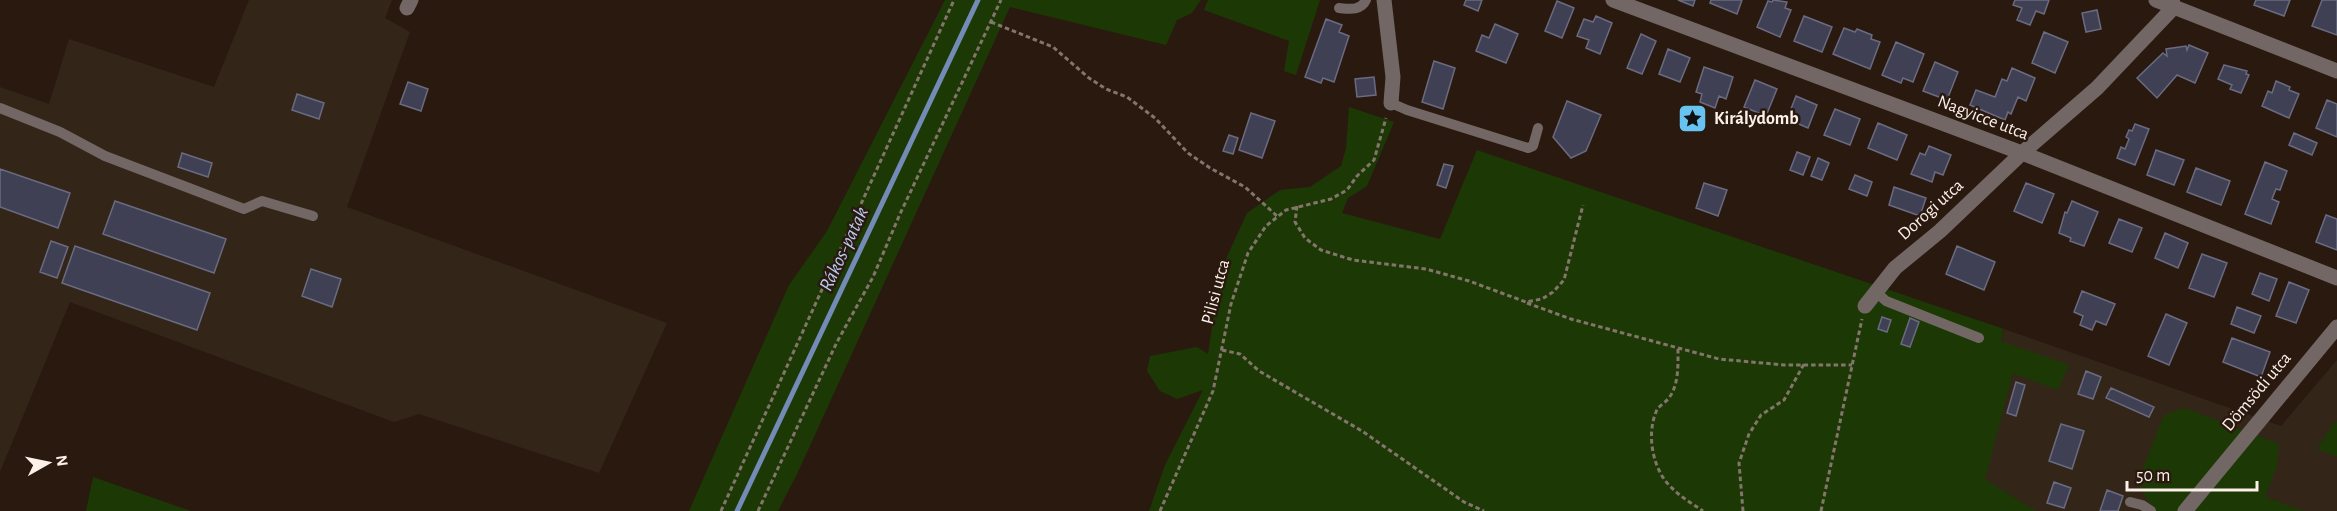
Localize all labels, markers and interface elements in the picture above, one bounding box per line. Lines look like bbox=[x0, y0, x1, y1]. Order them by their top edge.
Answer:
street label: Nagyicce utca bbox=[1935, 92, 2031, 144]
place icon: Királydomb bbox=[1677, 103, 1709, 135]
place label: Királydomb bbox=[1714, 110, 1799, 128]
street label: Dorogi utca bbox=[1895, 176, 1967, 244]
water label: Rákos-patak bbox=[816, 204, 872, 294]
street label: Pilisi utca bbox=[1199, 258, 1233, 326]
street label: Dömsödi utca bbox=[2219, 349, 2295, 435]
north arrow bbox=[18, 433, 78, 493]
text: N bbox=[53, 454, 71, 468]
scale bar bbox=[2127, 454, 2258, 492]
text: 50 m bbox=[2136, 467, 2170, 485]

